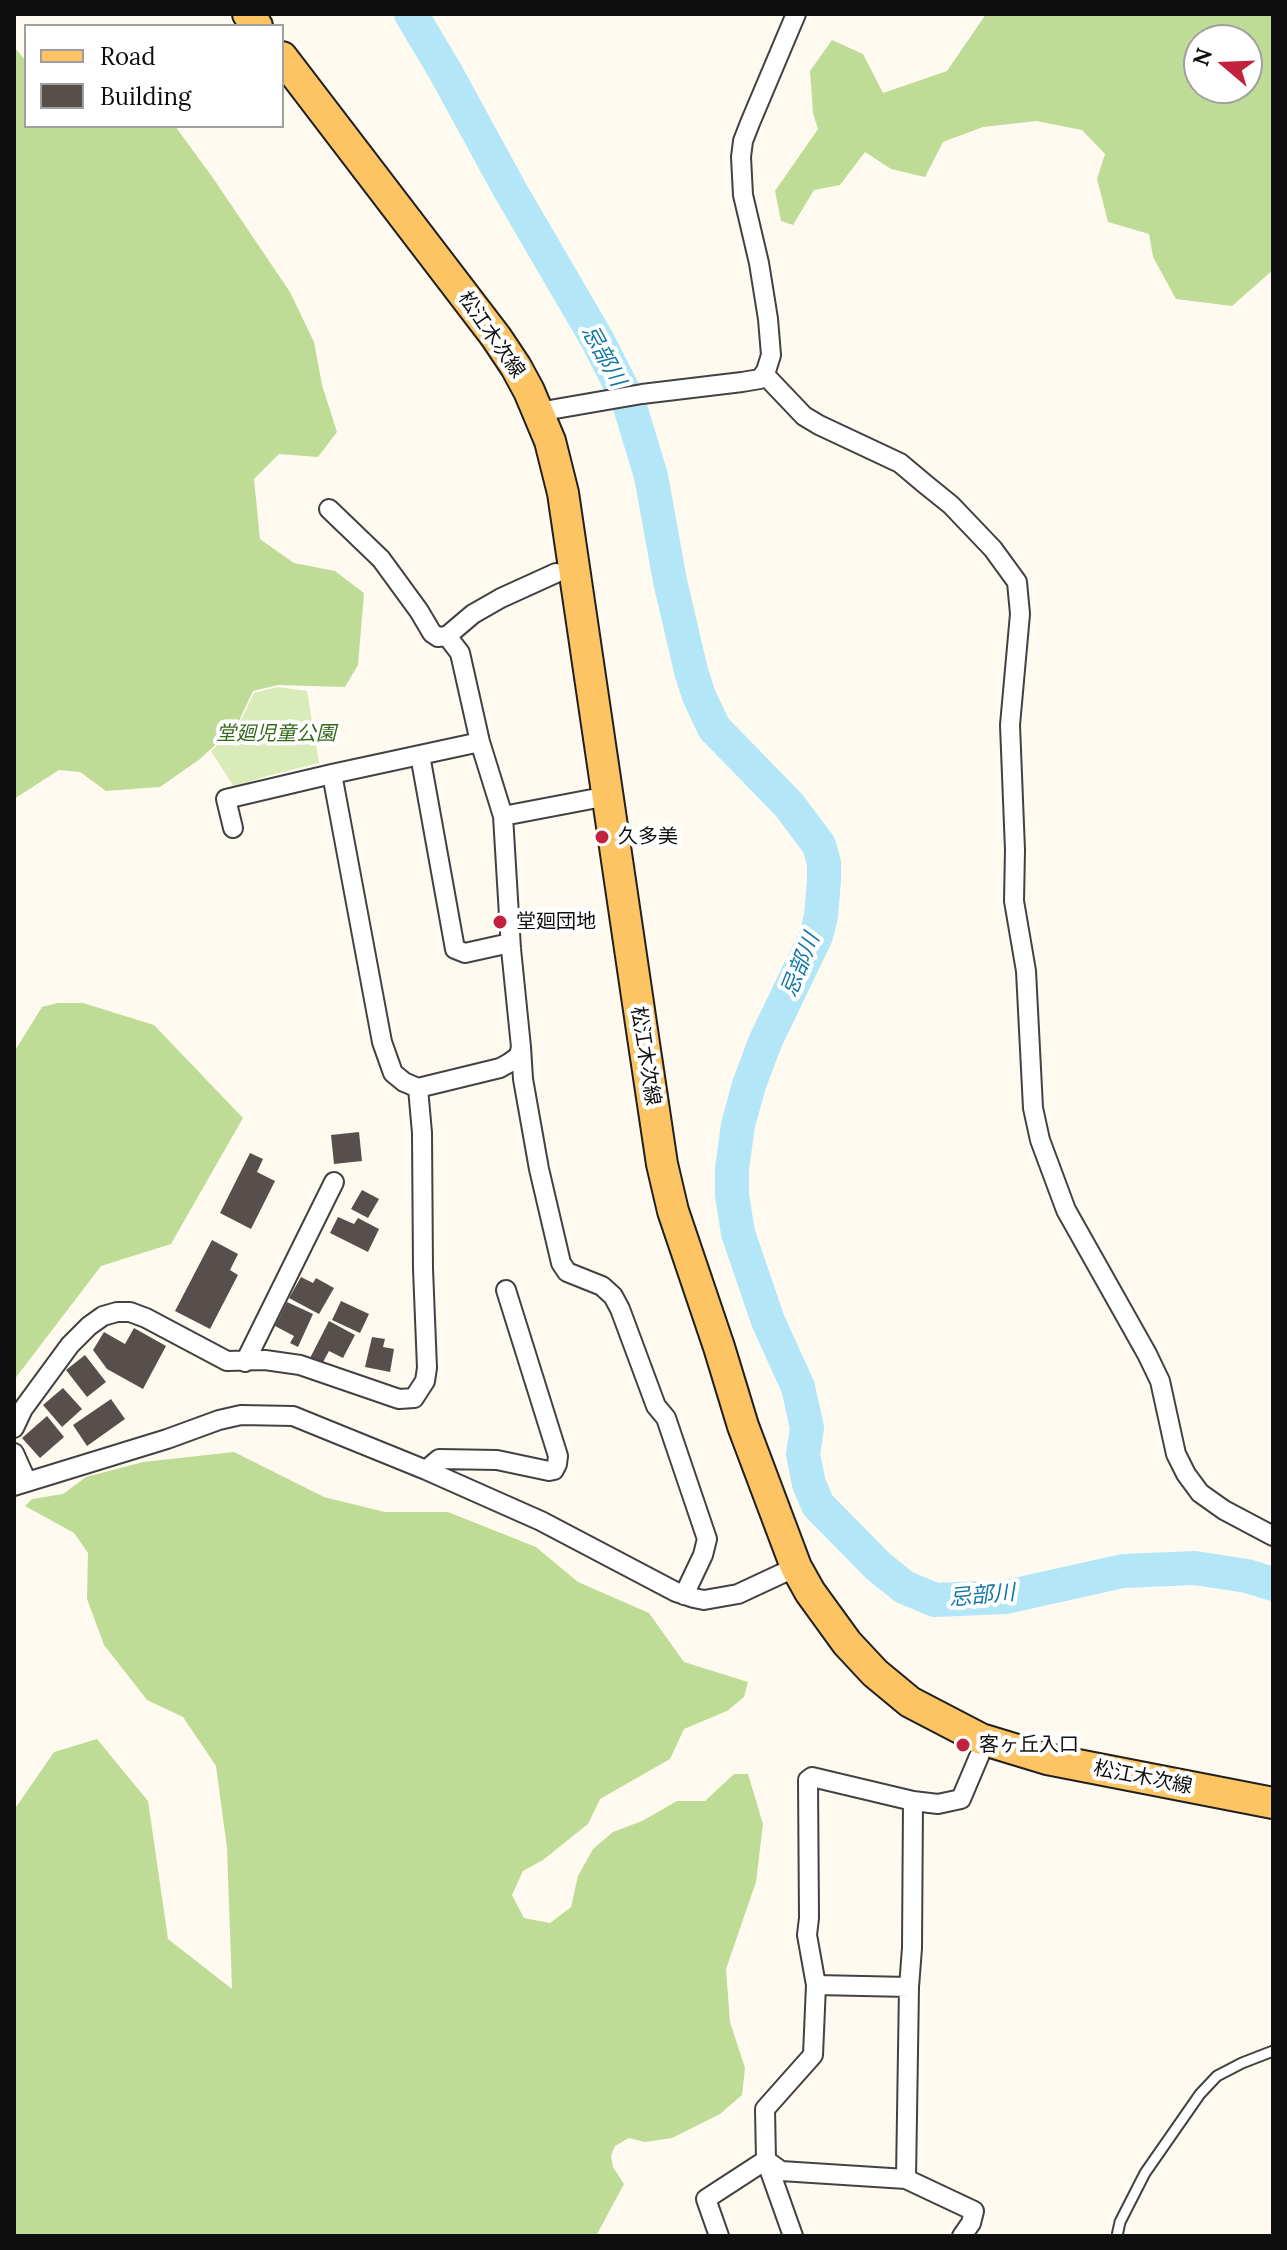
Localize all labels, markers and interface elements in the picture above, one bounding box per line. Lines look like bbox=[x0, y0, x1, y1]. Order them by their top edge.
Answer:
legend bbox=[24, 24, 284, 128]
north arrow bbox=[1183, 24, 1263, 104]
text: Road bbox=[100, 41, 156, 72]
text: N bbox=[1186, 44, 1218, 69]
text: Building bbox=[100, 81, 191, 112]
street label: 松江木次線 bbox=[452, 287, 530, 383]
water label: 忌部川 bbox=[575, 321, 631, 391]
park label: 堂廻児童公園 bbox=[216, 722, 336, 746]
place label: 久多美 bbox=[618, 825, 678, 849]
marker: 久多美 bbox=[593, 828, 611, 846]
place label: 堂廻団地 bbox=[516, 910, 596, 934]
marker: 堂廻団地 bbox=[491, 913, 509, 931]
water label: 忌部川 bbox=[776, 929, 826, 1001]
street label: 松江木次線 bbox=[625, 1005, 665, 1107]
water label: 忌部川 bbox=[948, 1580, 1016, 1612]
place label: 客ヶ丘入口 bbox=[979, 1733, 1079, 1757]
marker: 客ヶ丘入口 bbox=[954, 1736, 972, 1754]
street label: 松江木次線 bbox=[1092, 1757, 1194, 1799]

